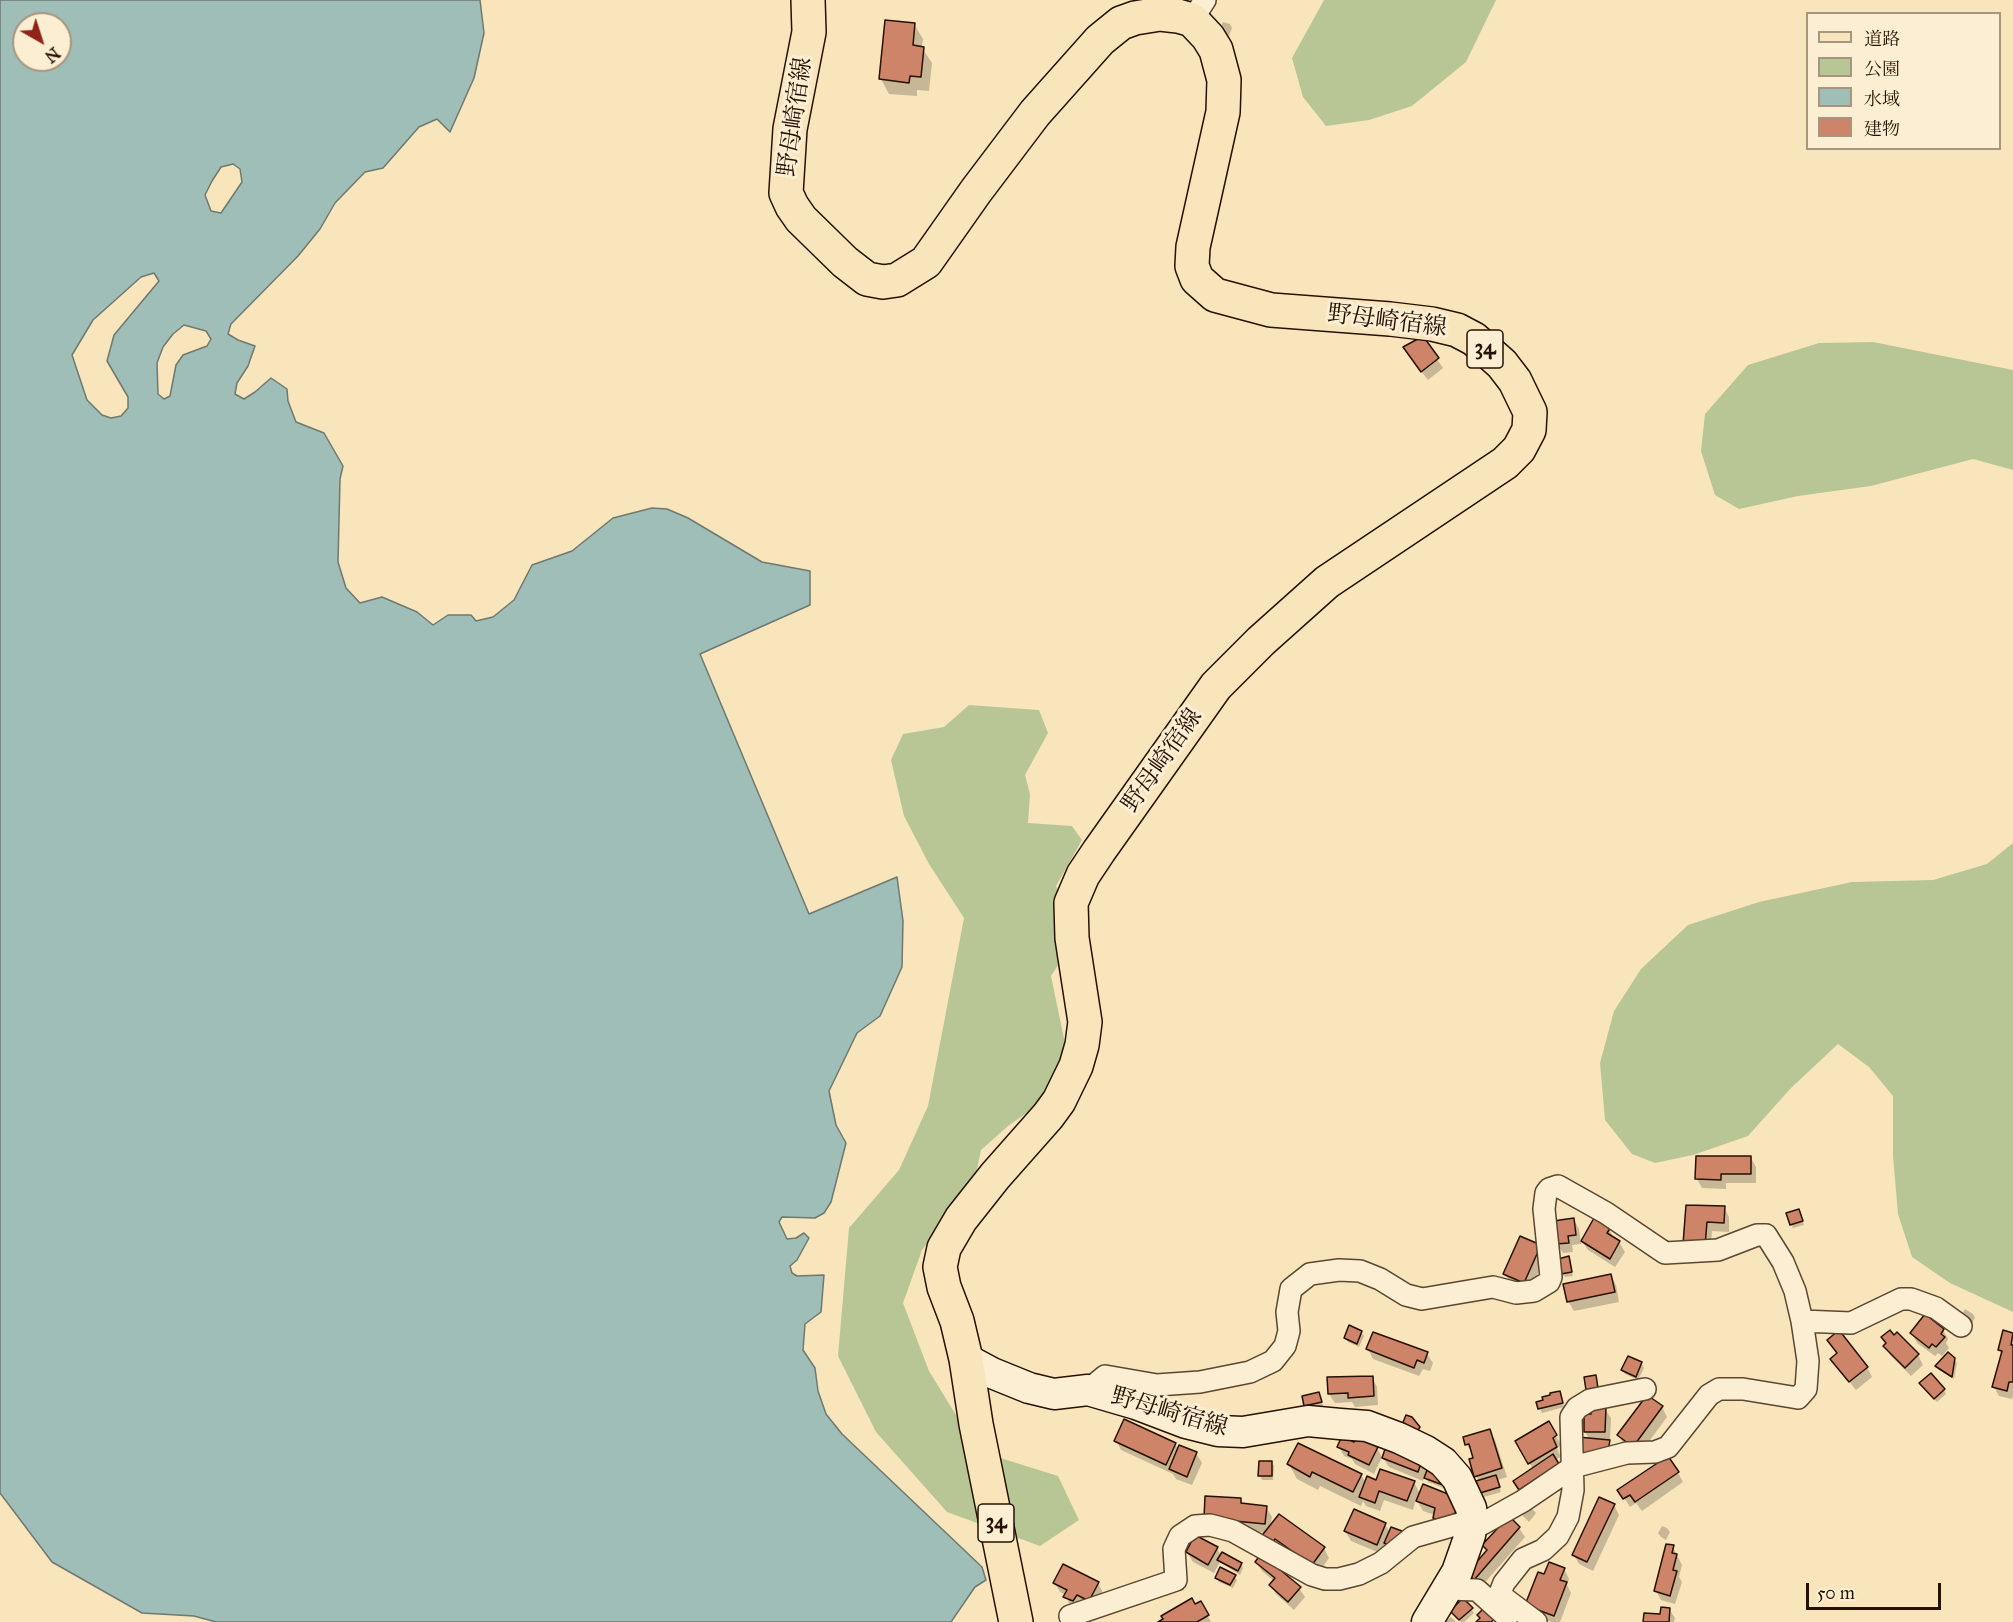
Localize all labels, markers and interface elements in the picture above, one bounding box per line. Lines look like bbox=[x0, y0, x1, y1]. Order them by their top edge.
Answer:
north arrow bbox=[12, 12, 72, 72]
legend bbox=[1806, 12, 2001, 150]
text: 道路 bbox=[1864, 28, 1900, 50]
text: N bbox=[41, 43, 64, 66]
street label: 野母崎宿線 bbox=[773, 56, 819, 178]
text: 公園 bbox=[1864, 58, 1900, 80]
text: 水域 bbox=[1864, 88, 1900, 110]
text: 建物 bbox=[1864, 118, 1900, 140]
street label: 野母崎宿線 bbox=[1326, 300, 1448, 344]
road number: 34 bbox=[1467, 330, 1503, 368]
street label: 野母崎宿線 bbox=[1117, 704, 1209, 818]
street label: 野母崎宿線 bbox=[1107, 1383, 1231, 1443]
road number: 34 bbox=[978, 1504, 1014, 1542]
scale bar bbox=[1809, 1571, 1944, 1609]
text: 50 m bbox=[1817, 1582, 1855, 1604]

